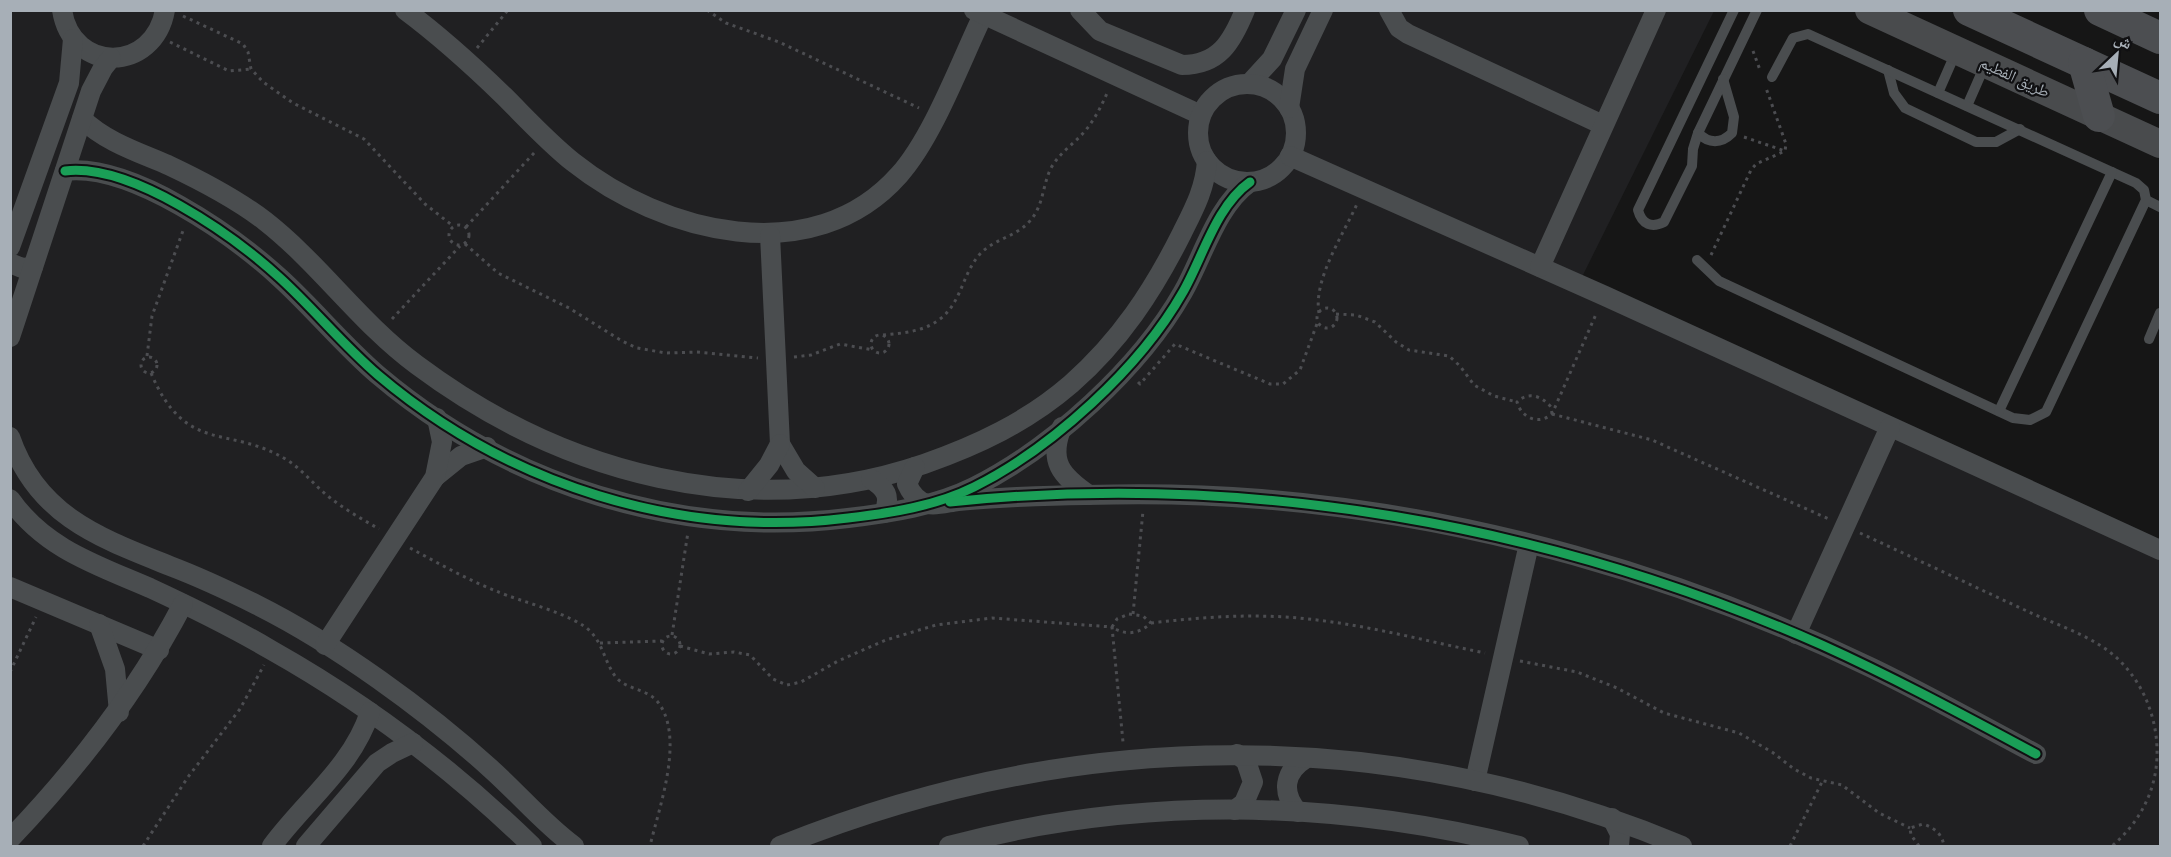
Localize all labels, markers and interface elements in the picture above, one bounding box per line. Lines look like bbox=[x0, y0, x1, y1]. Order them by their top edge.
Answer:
north arrow bbox=[2087, 24, 2147, 84]
text: ش bbox=[2111, 27, 2136, 55]
street label: طريق الفطيم bbox=[1976, 51, 2054, 103]

